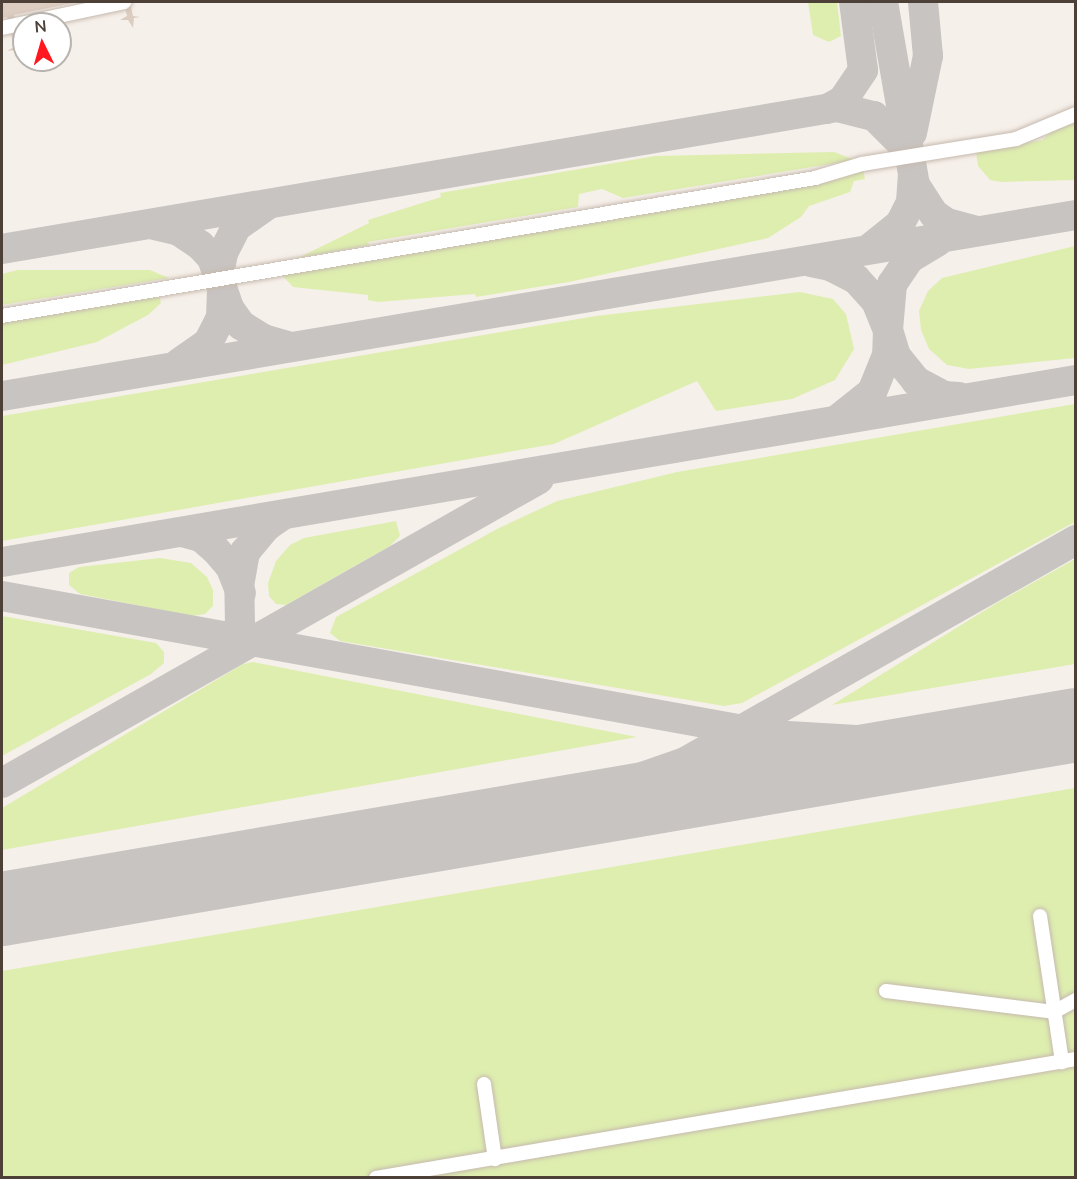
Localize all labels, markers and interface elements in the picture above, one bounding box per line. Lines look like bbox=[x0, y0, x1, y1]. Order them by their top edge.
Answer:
north arrow bbox=[12, 12, 72, 72]
text: N bbox=[34, 16, 48, 37]

